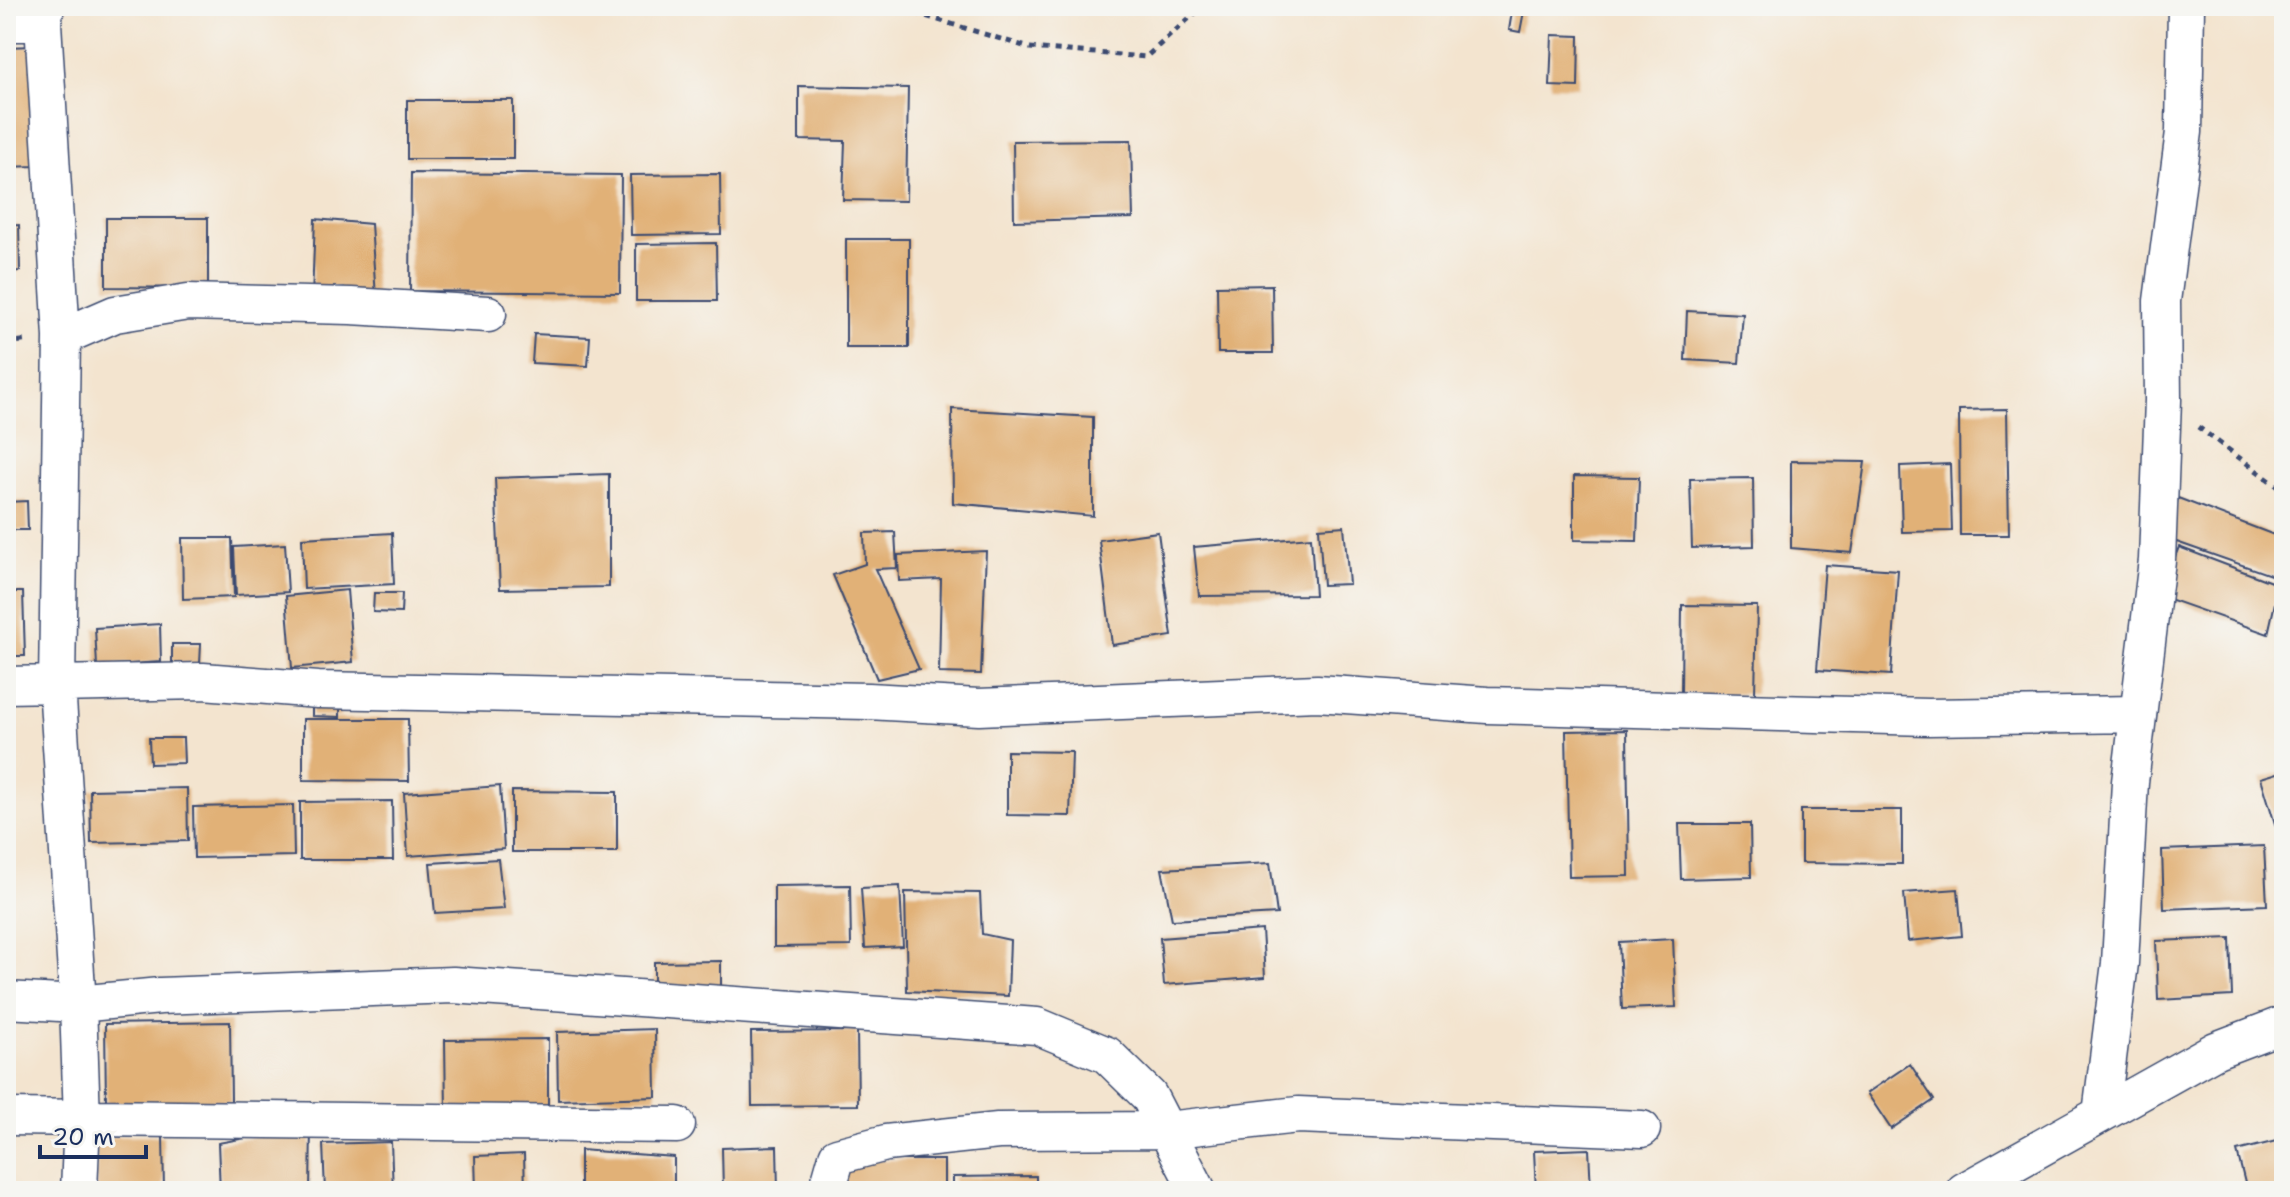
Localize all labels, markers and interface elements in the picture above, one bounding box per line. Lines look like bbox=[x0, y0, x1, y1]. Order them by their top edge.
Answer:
scale bar bbox=[40, 1109, 146, 1159]
text: 20 m bbox=[52, 1121, 114, 1153]

